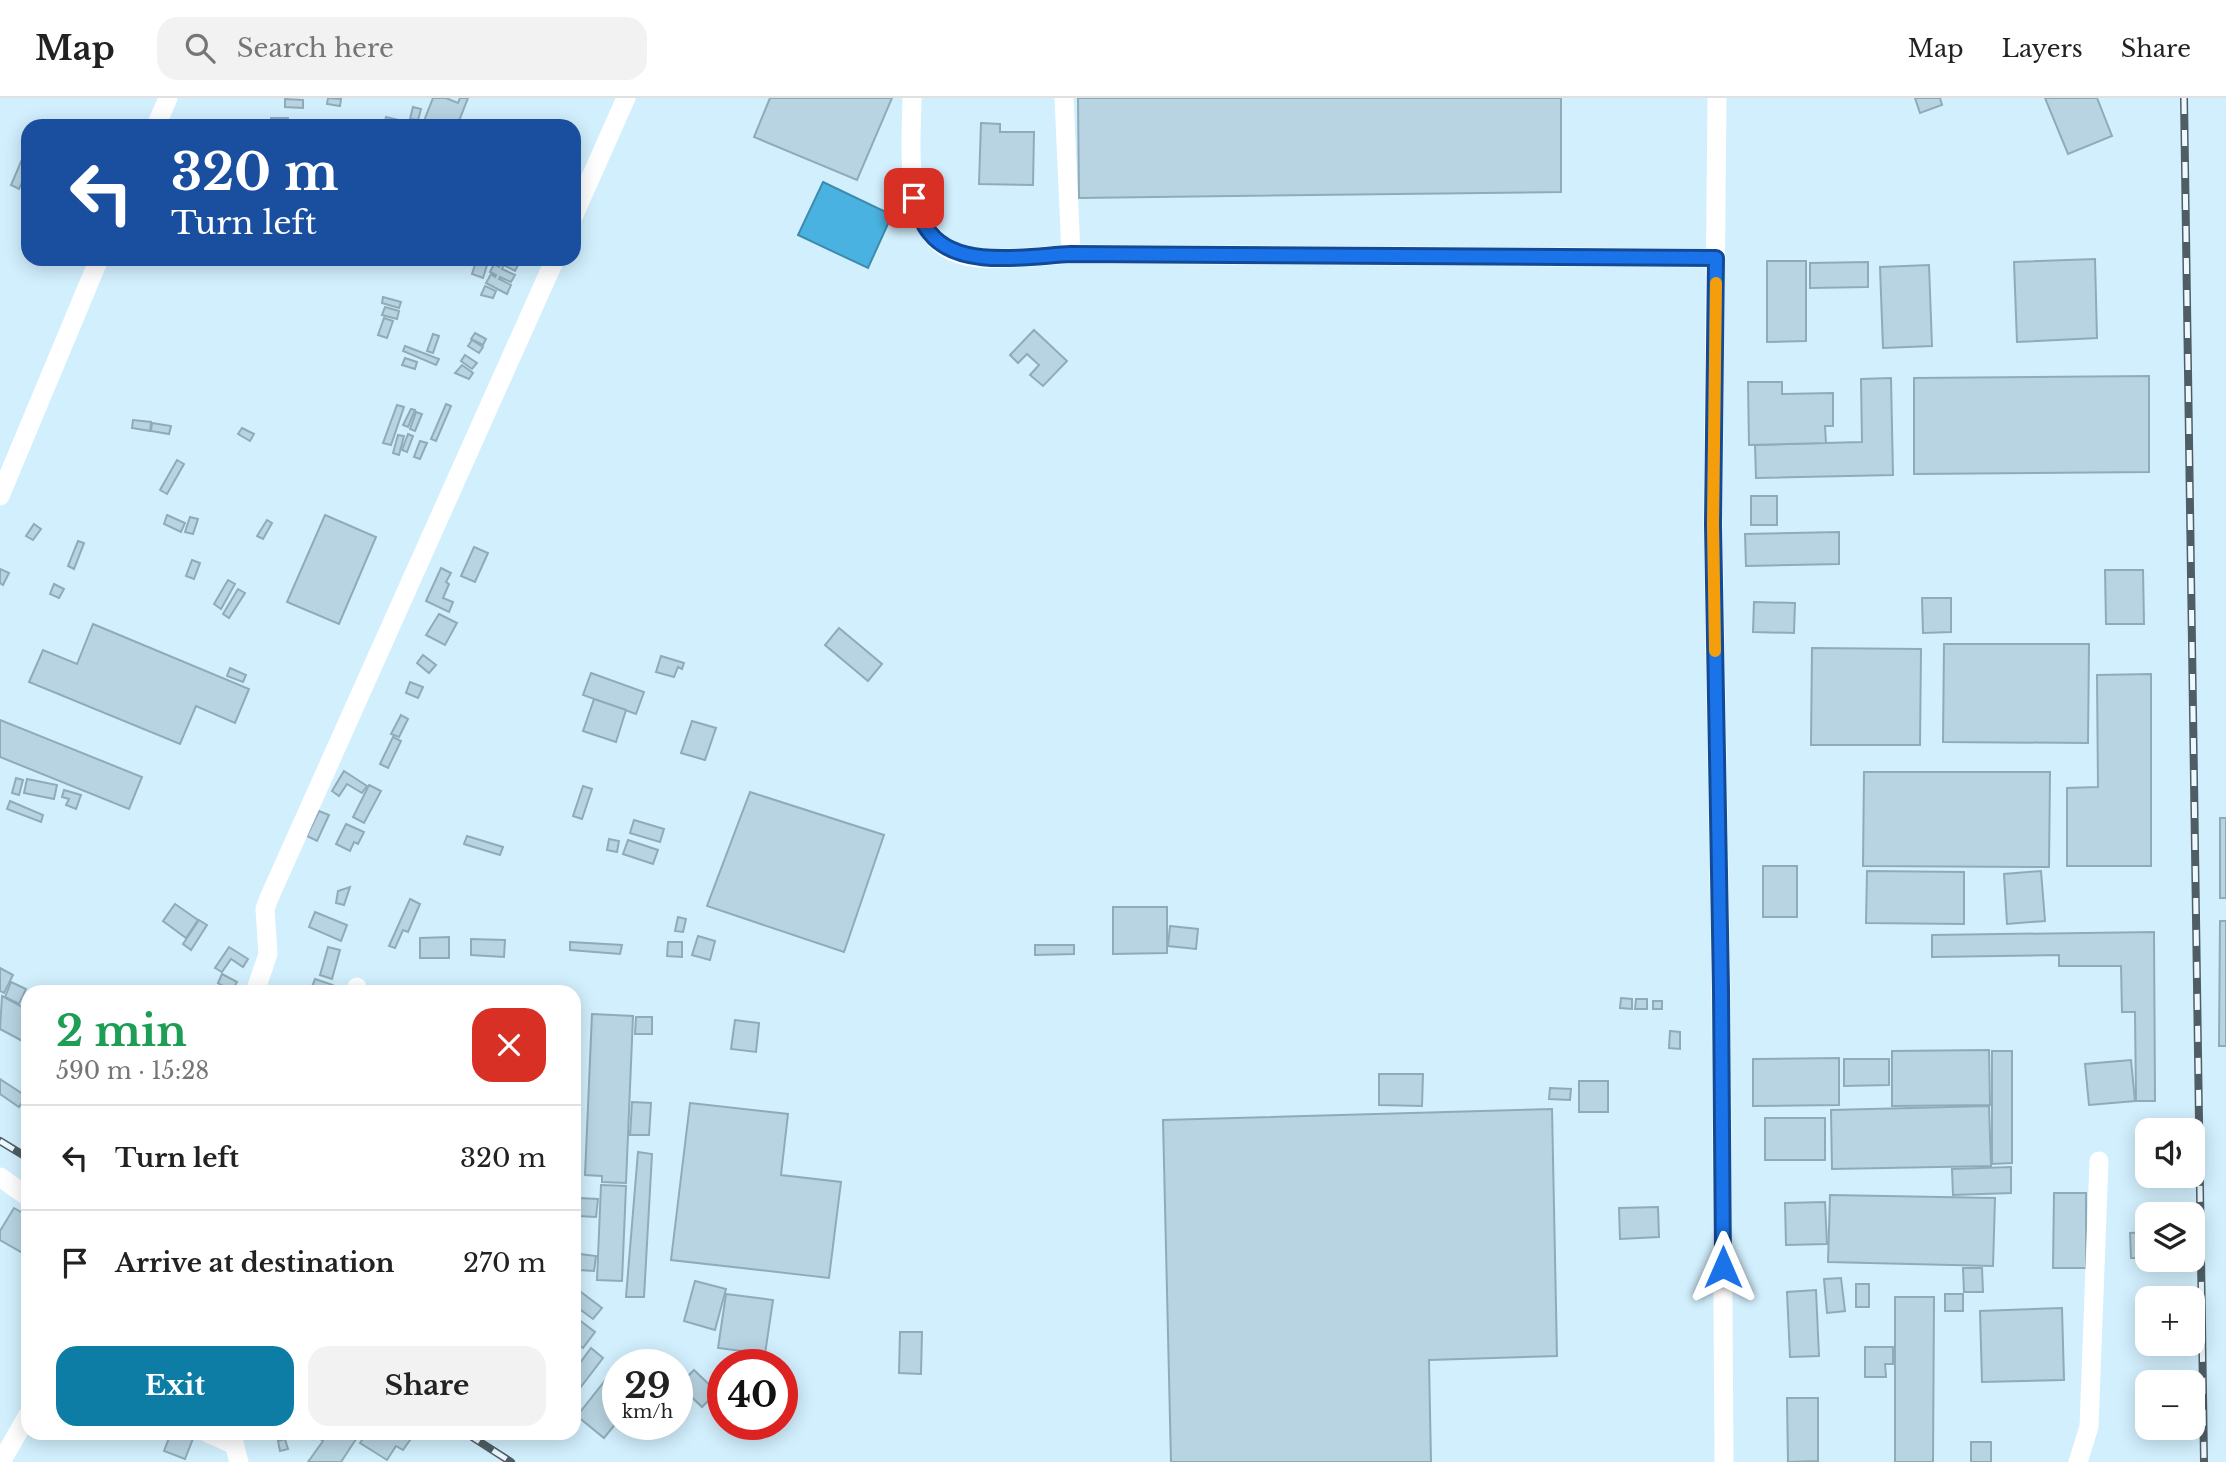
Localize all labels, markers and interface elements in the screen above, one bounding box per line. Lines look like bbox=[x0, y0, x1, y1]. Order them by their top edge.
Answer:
search box bbox=[157, 17, 647, 80]
text: Map bbox=[35, 28, 115, 69]
icon: search bbox=[181, 29, 219, 67]
text: Search here bbox=[237, 32, 394, 64]
text: Map bbox=[1908, 34, 1964, 63]
text: Layers bbox=[2002, 34, 2083, 63]
text: Share bbox=[2121, 34, 2191, 63]
text: 320 m bbox=[171, 142, 338, 203]
icon: left bbox=[56, 147, 147, 238]
pin bbox=[884, 168, 944, 228]
icon: arrive bbox=[895, 179, 933, 217]
text: Turn left bbox=[171, 203, 317, 243]
text: 2 min bbox=[56, 1005, 187, 1057]
button: close bbox=[472, 1008, 546, 1082]
text: 590 m · 15:28 bbox=[56, 1057, 209, 1085]
map controls bbox=[2135, 1118, 2205, 1440]
button: sound bbox=[2135, 1118, 2205, 1188]
icon: left bbox=[56, 1139, 94, 1177]
text: Turn left bbox=[115, 1142, 239, 1174]
text: 320 m bbox=[460, 1142, 546, 1174]
button: layers bbox=[2135, 1202, 2205, 1272]
position arrow bbox=[1686, 1230, 1760, 1304]
icon: arrive bbox=[56, 1244, 94, 1282]
text: Arrive at destination bbox=[115, 1247, 395, 1279]
text: 270 m bbox=[463, 1247, 546, 1279]
button: + bbox=[2135, 1286, 2205, 1356]
button: Exit bbox=[56, 1346, 294, 1426]
button: Share bbox=[308, 1346, 546, 1426]
speed limit sign: 40 bbox=[707, 1349, 798, 1440]
text: 29 bbox=[624, 1364, 671, 1407]
button: − bbox=[2135, 1370, 2205, 1440]
text: km/h bbox=[622, 1401, 673, 1423]

